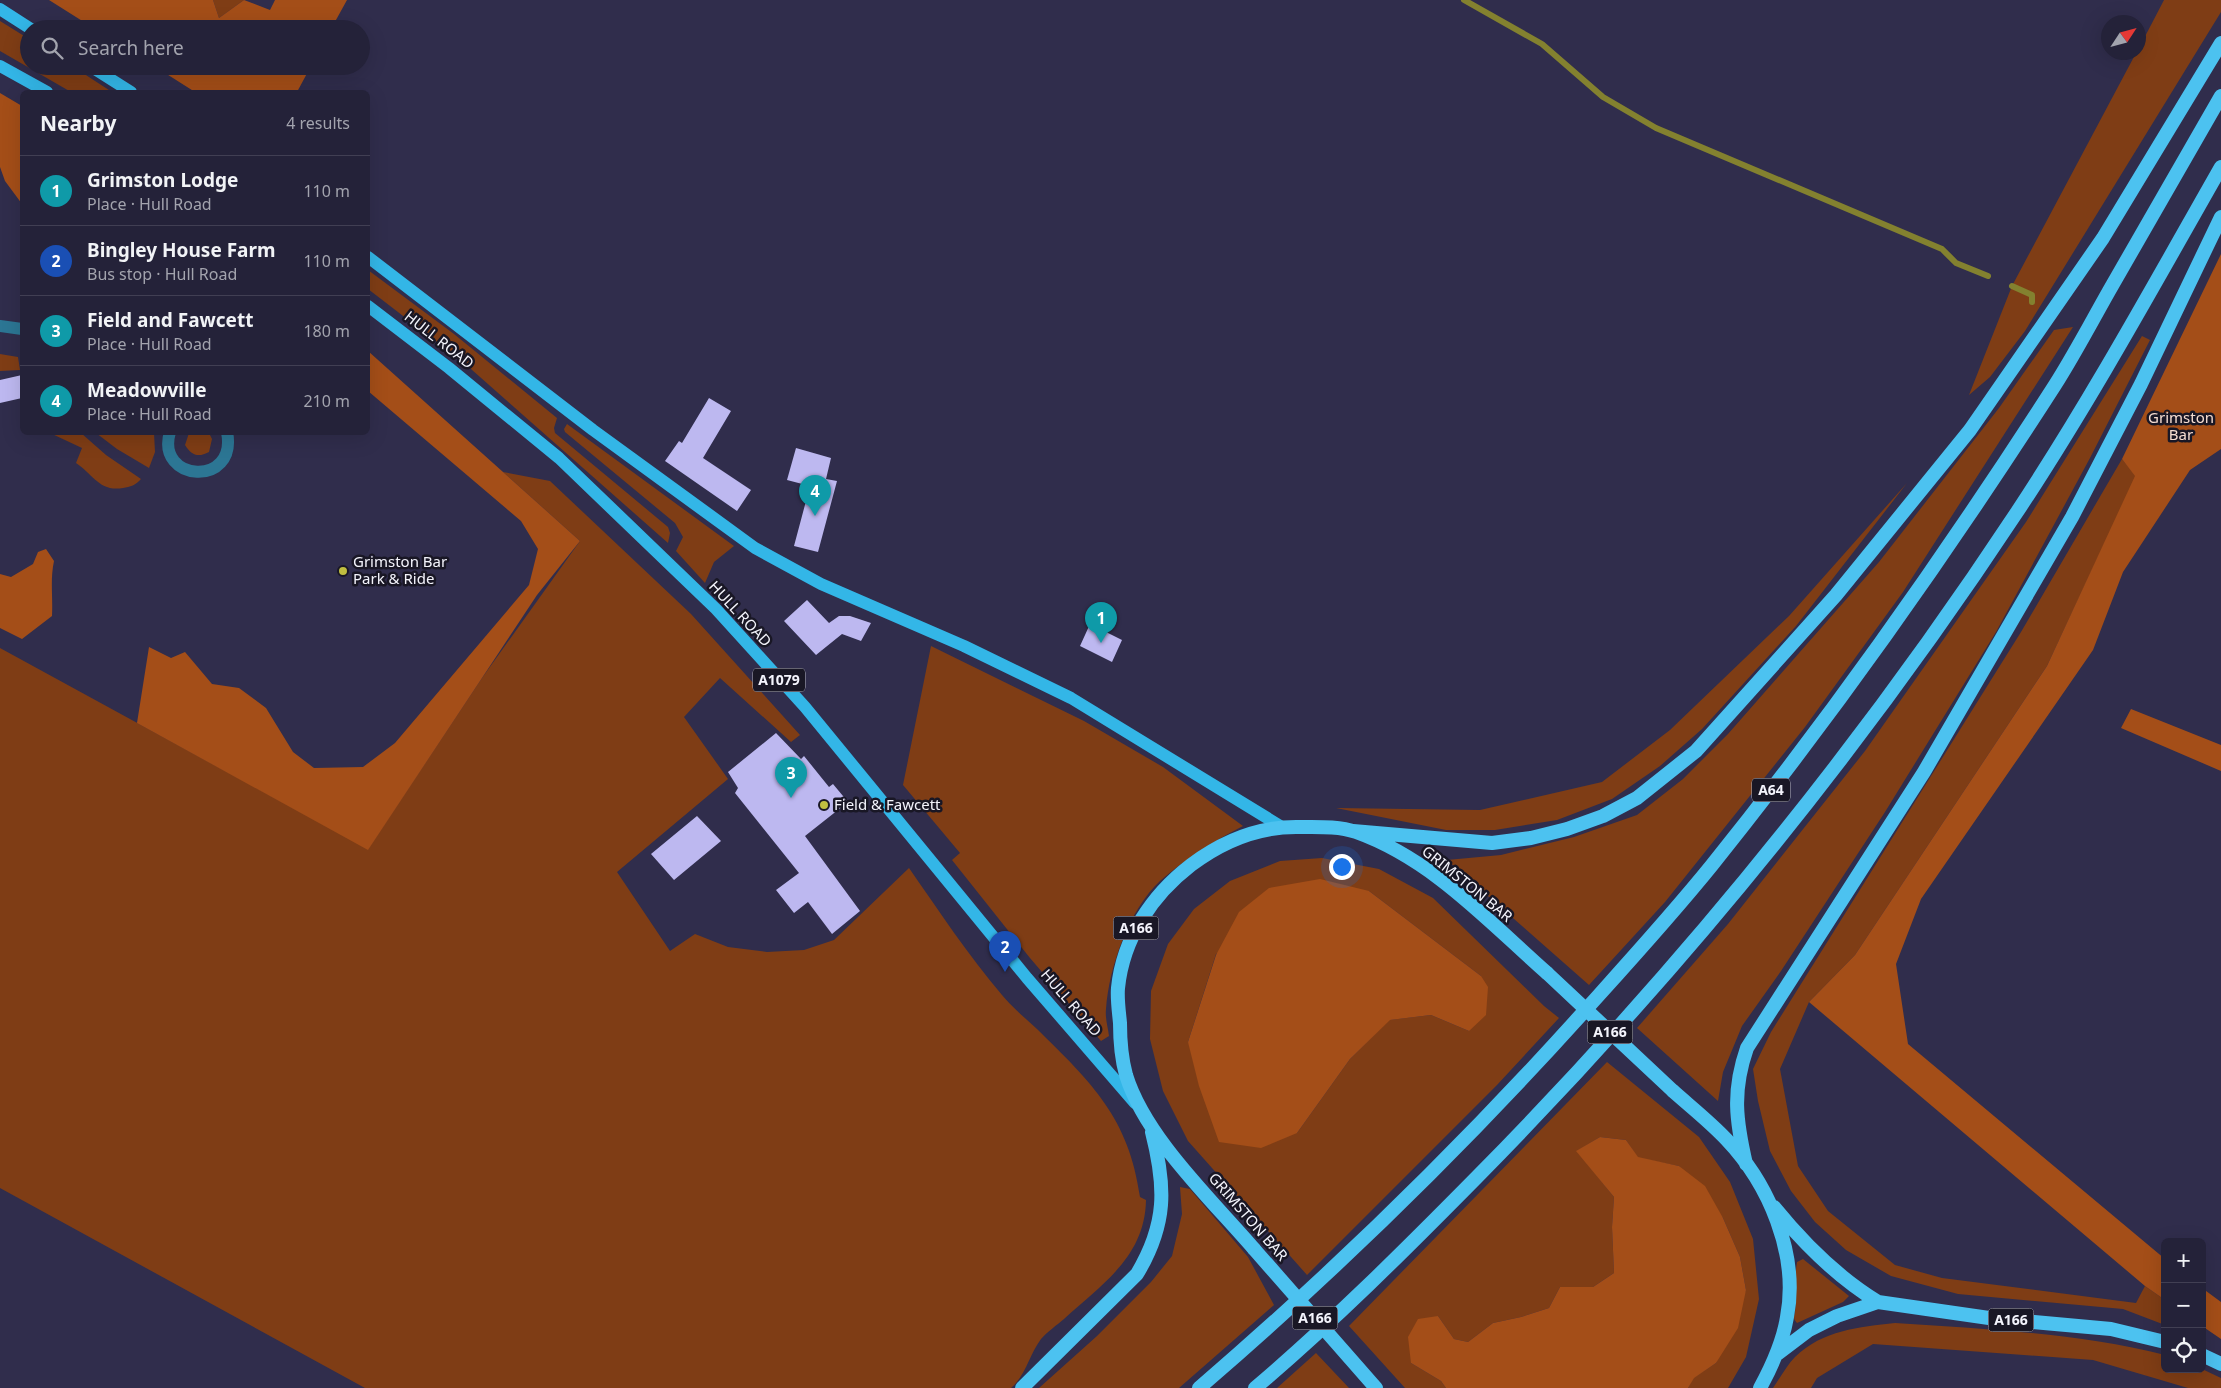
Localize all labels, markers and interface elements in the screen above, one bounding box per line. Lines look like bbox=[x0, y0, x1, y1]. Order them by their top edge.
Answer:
north arrow bbox=[2101, 15, 2146, 60]
search box bbox=[20, 20, 370, 75]
icon: search bbox=[38, 34, 66, 62]
text: Search here bbox=[78, 35, 184, 61]
text: Nearby bbox=[40, 109, 116, 137]
text: 4 results bbox=[286, 112, 350, 134]
text: Grimston Lodge bbox=[87, 167, 238, 193]
text: 1 bbox=[51, 180, 61, 202]
text: 110 m bbox=[303, 180, 350, 202]
text: Place · Hull Road bbox=[87, 193, 212, 215]
text: Bingley House Farm bbox=[87, 237, 276, 263]
text: 2 bbox=[51, 250, 61, 272]
text: 110 m bbox=[303, 250, 350, 272]
text: Bus stop · Hull Road bbox=[87, 263, 237, 285]
street label: HULL ROAD bbox=[401, 306, 479, 373]
text: Field and Fawcett bbox=[87, 307, 253, 333]
text: 3 bbox=[51, 320, 61, 342]
text: 180 m bbox=[303, 320, 350, 342]
text: Place · Hull Road bbox=[87, 333, 212, 355]
text: Meadowville bbox=[87, 377, 207, 403]
text: 4 bbox=[51, 390, 61, 412]
text: 210 m bbox=[303, 390, 350, 412]
text: Place · Hull Road bbox=[87, 403, 212, 425]
park label: Grimston Bar bbox=[2148, 407, 2214, 444]
pin: 4 bbox=[799, 475, 831, 516]
place label: Grimston Bar Park & Ride bbox=[353, 551, 447, 588]
marker: Grimston Bar Park & Ride bbox=[337, 565, 349, 577]
street label: HULL ROAD bbox=[705, 576, 776, 651]
pin: 1 bbox=[1085, 602, 1117, 643]
road number: A1079 bbox=[753, 668, 805, 692]
pin: 3 bbox=[775, 757, 807, 798]
road number: A64 bbox=[1752, 778, 1790, 802]
place label: Field & Fawcett bbox=[834, 794, 941, 814]
marker: Field & Fawcett bbox=[818, 799, 830, 811]
street label: GRIMSTON BAR bbox=[1418, 841, 1518, 926]
your location bbox=[1329, 854, 1355, 880]
road number: A166 bbox=[1114, 916, 1158, 940]
pin: 2 bbox=[989, 931, 1021, 972]
street label: HULL ROAD bbox=[1037, 964, 1107, 1040]
road number: A166 bbox=[1588, 1020, 1632, 1044]
street label: GRIMSTON BAR bbox=[1205, 1168, 1293, 1265]
map controls bbox=[2161, 1238, 2206, 1373]
button: + bbox=[2161, 1238, 2206, 1283]
button: − bbox=[2161, 1283, 2206, 1328]
road number: A166 bbox=[1292, 1306, 1338, 1330]
road number: A166 bbox=[1988, 1308, 2034, 1332]
button: locate bbox=[2161, 1328, 2206, 1373]

